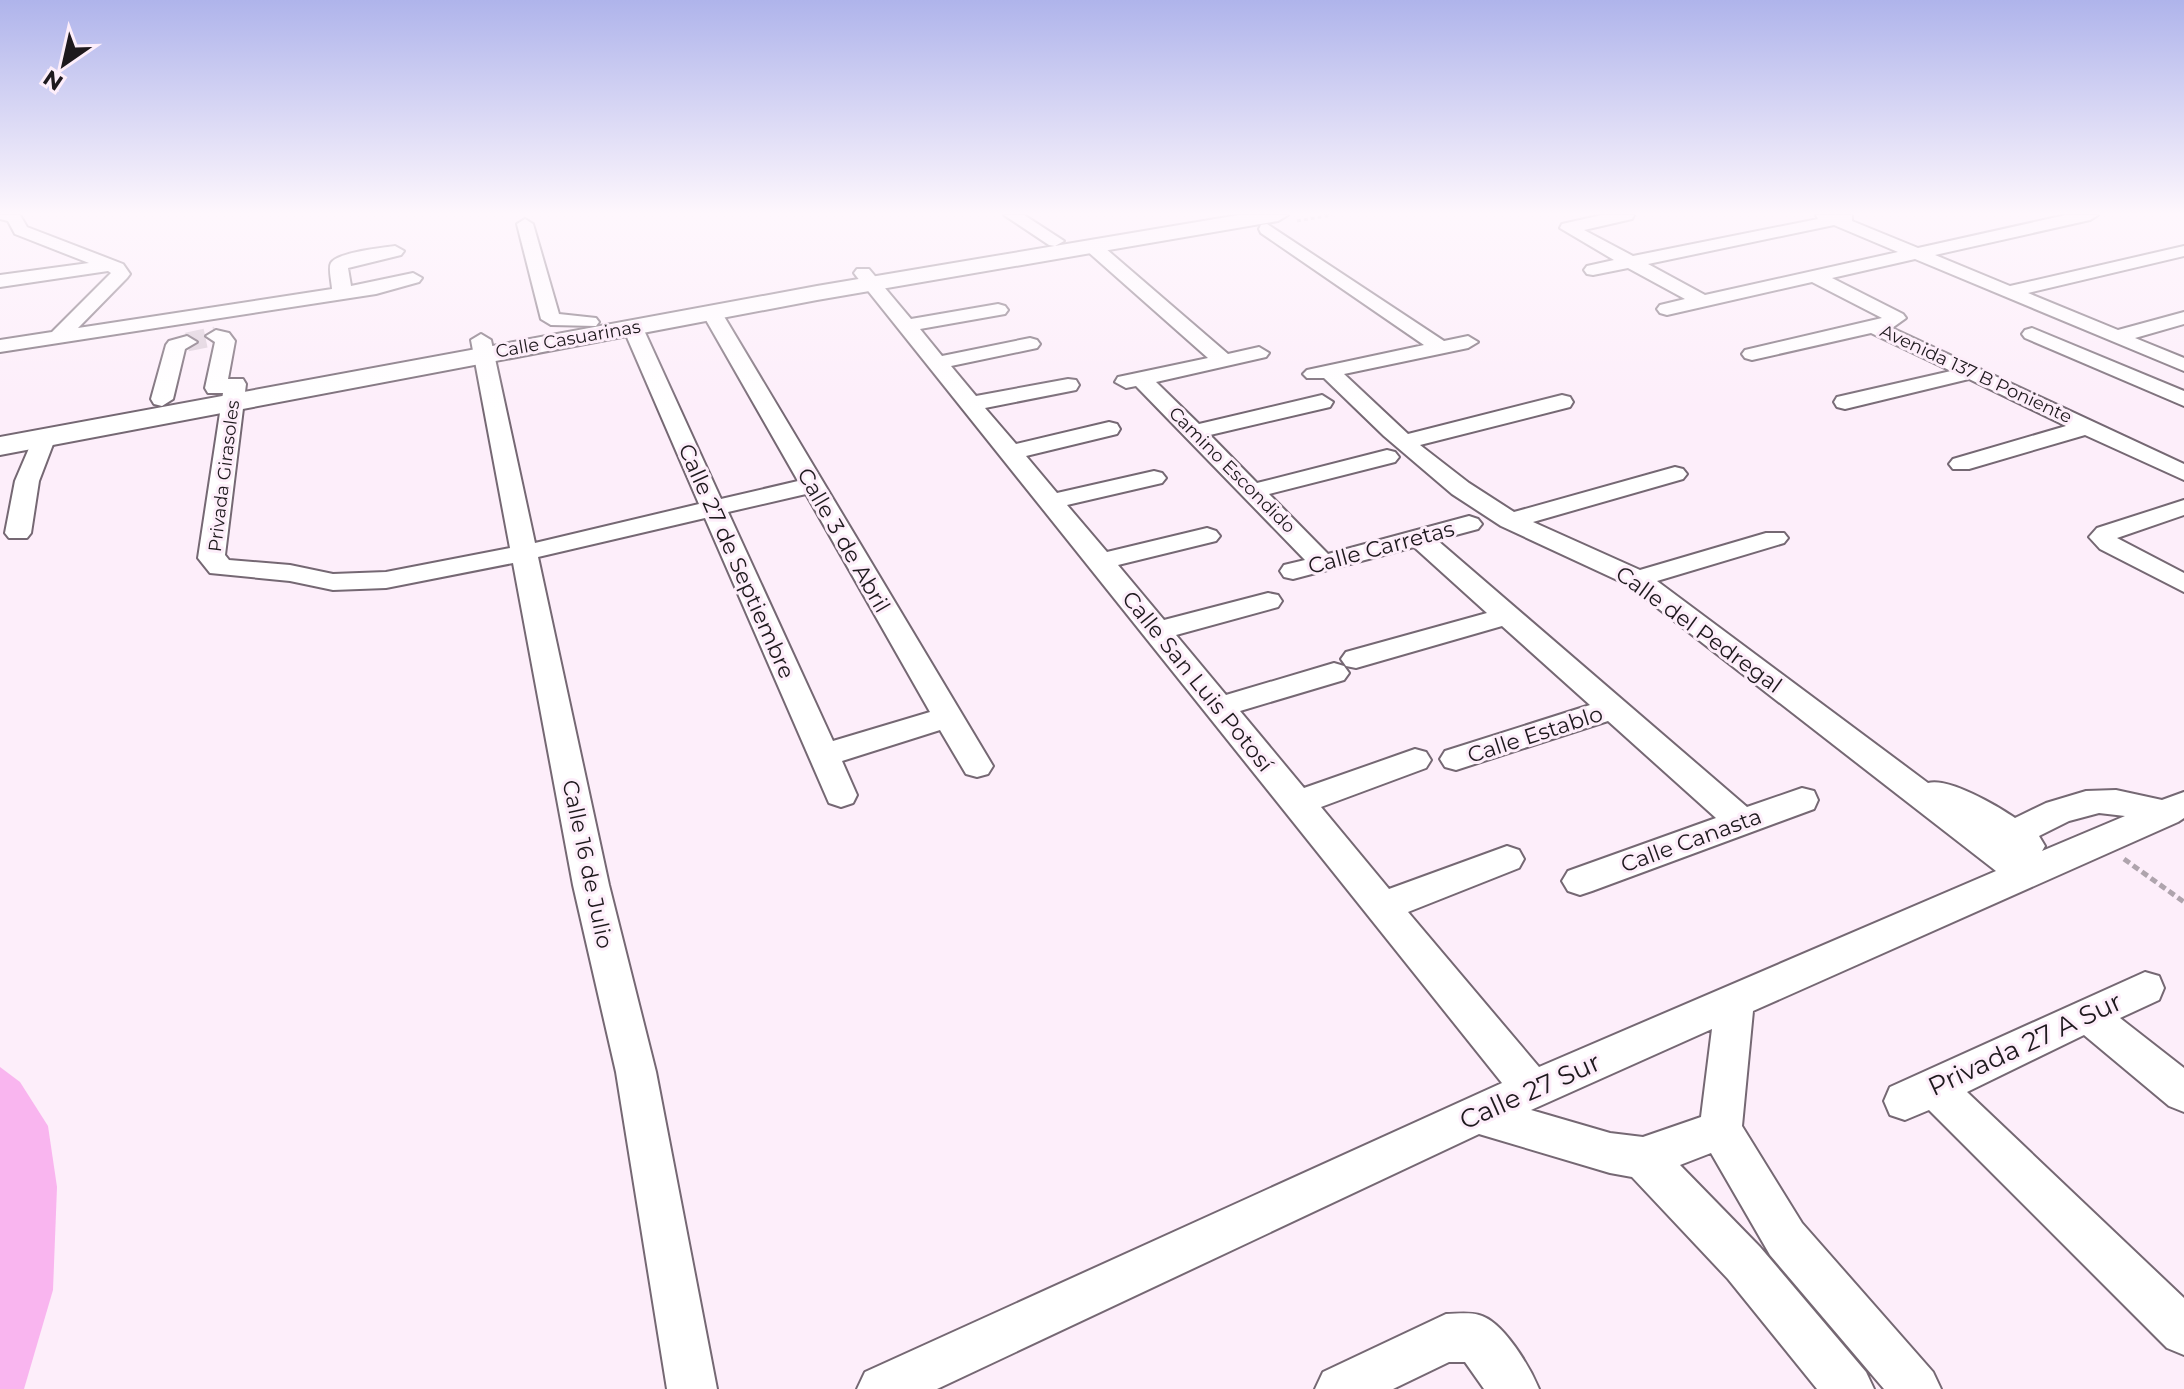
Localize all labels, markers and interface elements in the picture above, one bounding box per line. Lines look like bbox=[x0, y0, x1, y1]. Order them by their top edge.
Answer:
north arrow bbox=[24, 24, 104, 104]
text: N bbox=[38, 64, 68, 96]
street label: Calle Casuarinas bbox=[494, 315, 642, 363]
street label: Avenida 137 B Poniente bbox=[1877, 320, 2076, 428]
street label: Privada Girasoles bbox=[204, 399, 244, 553]
street label: Camino Escondido bbox=[1164, 402, 1300, 538]
street label: Calle 27 de Septiembre bbox=[672, 440, 801, 683]
street label: Calle 3 de Abril bbox=[791, 463, 896, 617]
street label: Calle Carretas bbox=[1305, 515, 1458, 580]
street label: Calle del Pedregal bbox=[1610, 560, 1787, 699]
street label: Calle San Luis Potosí bbox=[1116, 585, 1279, 778]
street label: Calle Establo bbox=[1464, 700, 1606, 769]
street label: Calle 16 de Julio bbox=[556, 777, 619, 951]
street label: Calle Canasta bbox=[1617, 803, 1765, 878]
street label: Privada 27 A Sur bbox=[1923, 985, 2127, 1103]
street label: Calle 27 Sur bbox=[1455, 1046, 1605, 1136]

